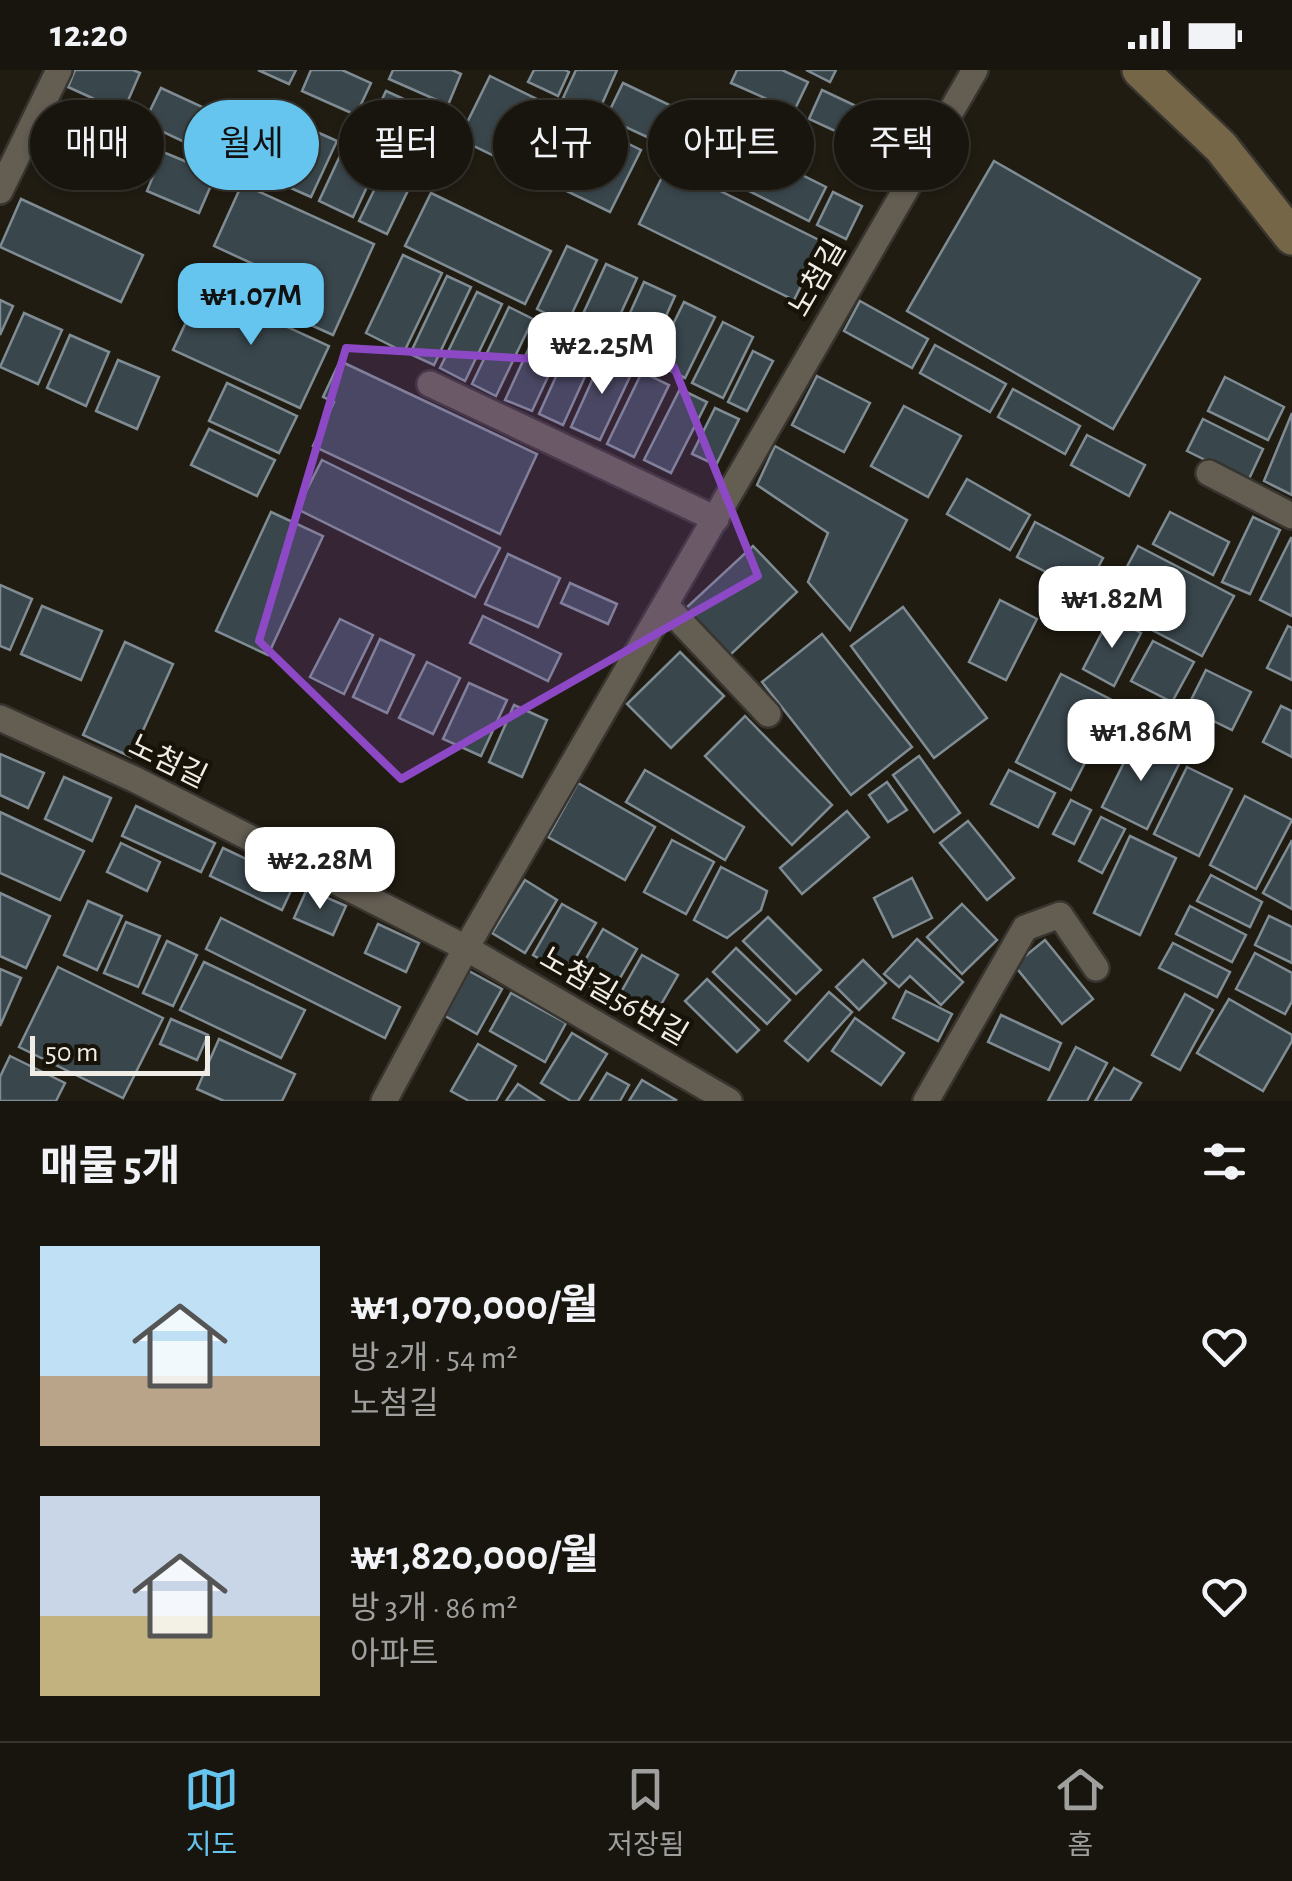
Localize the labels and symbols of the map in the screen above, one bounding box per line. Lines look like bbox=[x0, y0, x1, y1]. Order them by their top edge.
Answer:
street label: 노첨길 bbox=[783, 235, 852, 322]
pin: ₩1.07M bbox=[170, 263, 332, 348]
pin: ₩2.25M bbox=[521, 312, 683, 397]
pin: ₩1.82M bbox=[1031, 566, 1193, 651]
pin: ₩1.86M bbox=[1060, 699, 1222, 784]
street label: 노첨길 bbox=[124, 729, 212, 794]
pin: ₩2.28M bbox=[239, 827, 401, 912]
street label: 노첨길56번길 bbox=[535, 942, 693, 1051]
scale bar bbox=[30, 1031, 210, 1076]

